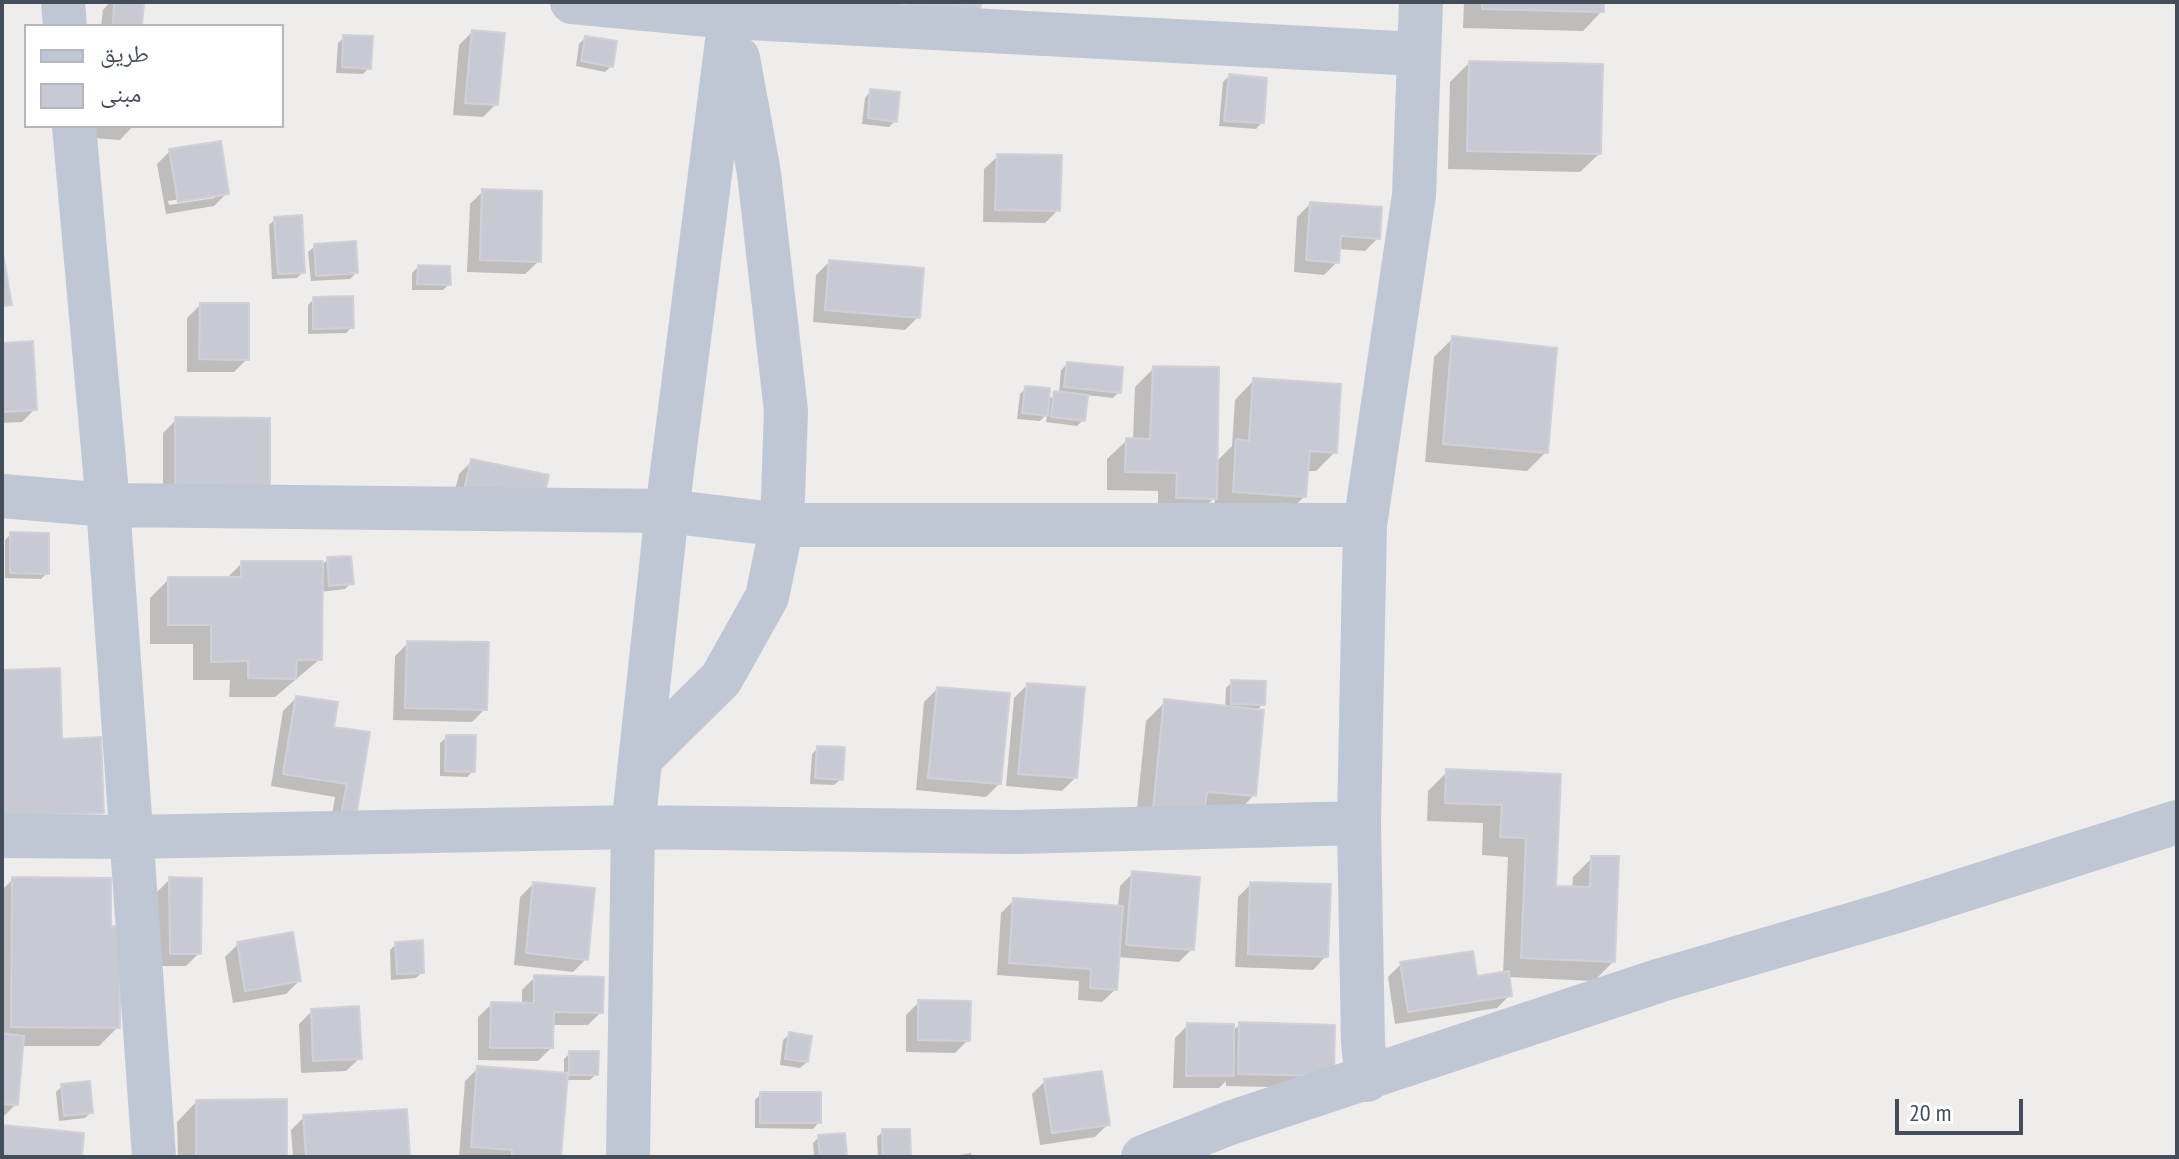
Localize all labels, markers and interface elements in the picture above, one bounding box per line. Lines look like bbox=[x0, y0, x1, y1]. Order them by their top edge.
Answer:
legend bbox=[24, 24, 284, 128]
text: طريق bbox=[100, 38, 149, 69]
text: مبنى bbox=[100, 78, 141, 109]
scale bar bbox=[1899, 1083, 2027, 1133]
text: 20 m bbox=[1909, 1097, 1951, 1128]

